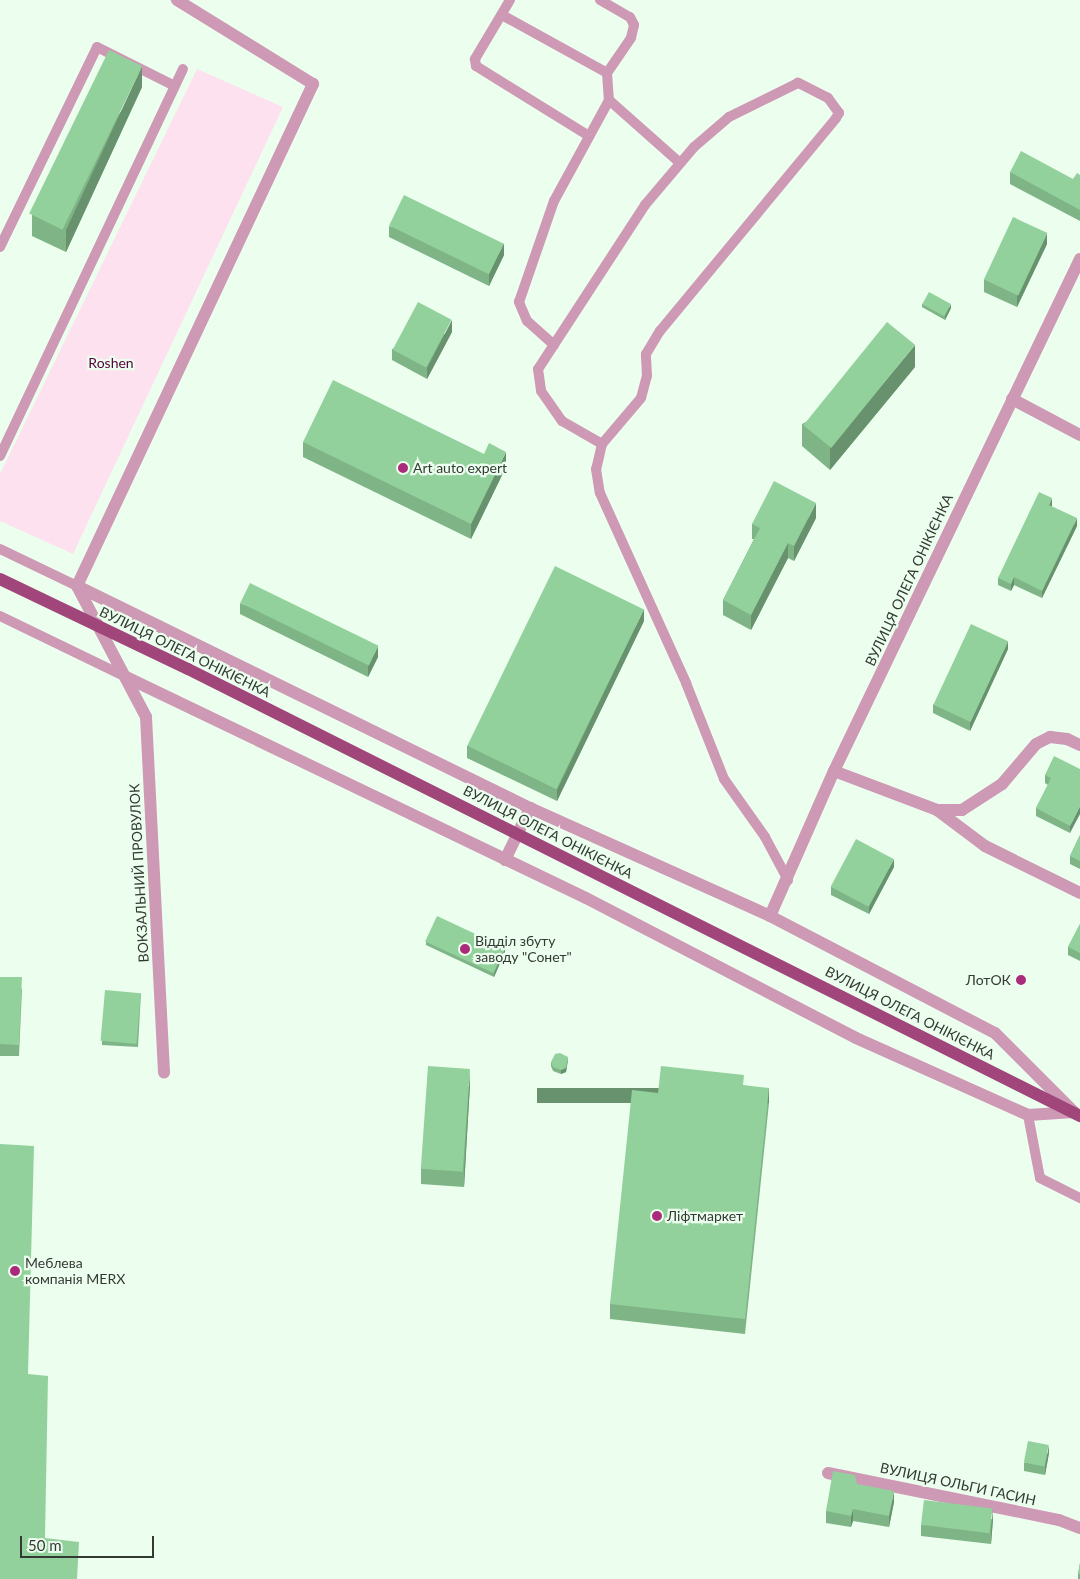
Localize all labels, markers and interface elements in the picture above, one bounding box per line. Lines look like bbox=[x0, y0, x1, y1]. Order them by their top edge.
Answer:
park label: Roshen bbox=[88, 355, 134, 371]
place label: Art auto expert bbox=[413, 460, 507, 476]
marker: Art auto expert bbox=[397, 462, 409, 474]
street label: ВУЛИЦЯ ОЛЕГА ОНІКІЄНКА bbox=[862, 491, 956, 669]
street label: ВУЛИЦЯ ОЛЕГА ОНІКІЄНКА bbox=[97, 603, 273, 701]
street label: ВУЛИЦЯ ОЛЕГА ОНІКІЄНКА bbox=[460, 782, 636, 882]
street label: ВОКЗАЛЬНИЙ ПРОВУЛОК bbox=[126, 783, 152, 963]
place label: Відділ збуту заводу "Сонет" bbox=[475, 933, 572, 966]
marker: Відділ збуту заводу "Сонет" bbox=[459, 943, 471, 955]
street label: ВУЛИЦЯ ОЛЕГА ОНІКІЄНКА bbox=[822, 963, 998, 1063]
place label: ЛотОК bbox=[966, 972, 1011, 988]
marker: ЛотОК bbox=[1015, 974, 1027, 986]
place label: Ліфтмаркет bbox=[667, 1208, 743, 1224]
marker: Ліфтмаркет bbox=[651, 1210, 663, 1222]
place label: Меблева компанія MERX bbox=[25, 1255, 125, 1288]
marker: Меблева компанія MERX bbox=[9, 1265, 21, 1277]
street label: ВУЛИЦЯ ОЛЬГИ ГАСИН bbox=[878, 1459, 1038, 1509]
scale bar bbox=[22, 1526, 156, 1558]
text: 50 m bbox=[28, 1536, 62, 1554]

